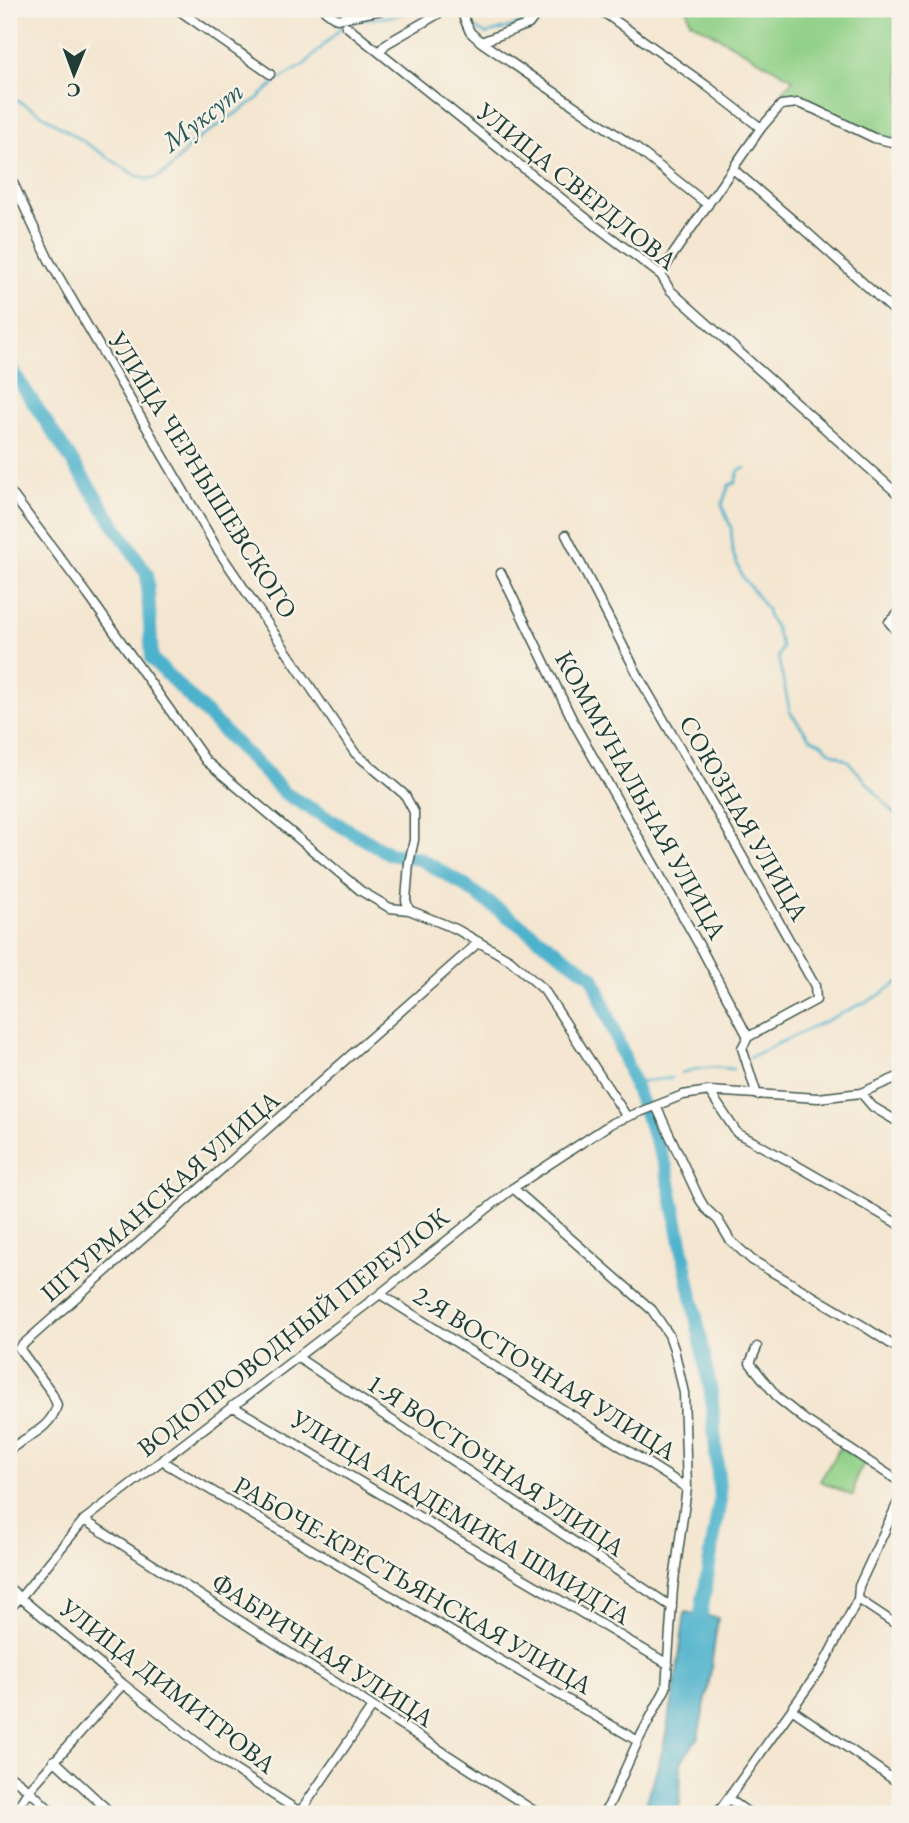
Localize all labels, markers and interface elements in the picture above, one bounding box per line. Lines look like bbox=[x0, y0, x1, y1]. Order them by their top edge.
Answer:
north arrow bbox=[38, 38, 108, 108]
water label: Муксут bbox=[152, 73, 250, 161]
text: С bbox=[67, 78, 81, 103]
street label: УЛИЦА СВЕРДЛОВА bbox=[469, 94, 685, 278]
street label: УЛИЦА ЧЕРНЫШЕВСКОГО bbox=[100, 324, 305, 625]
street label: КОММУНАЛЬНАЯ УЛИЦА bbox=[547, 645, 735, 946]
street label: СОЮЗНАЯ УЛИЦА bbox=[671, 709, 817, 928]
street label: ШТУРМАНСКАЯ УЛИЦА bbox=[33, 1082, 287, 1309]
street label: ВОДОПРОВОДНЫЙ ПЕРЕУЛОК bbox=[130, 1199, 456, 1464]
street label: 2-Я ВОСТОЧНАЯ УЛИЦА bbox=[407, 1278, 684, 1469]
street label: 1-Я ВОСТОЧНАЯ УЛИЦА bbox=[360, 1366, 632, 1565]
street label: УЛИЦА АКАДЕМИКА ШМИДТА bbox=[284, 1401, 638, 1633]
street label: РАБОЧЕ-КРЕСТЬЯНСКАЯ УЛИЦА bbox=[228, 1468, 599, 1702]
street label: ФАБРИЧНАЯ УЛИЦА bbox=[205, 1565, 442, 1735]
street label: УЛИЦА ДИМИТРОВА bbox=[52, 1590, 284, 1782]

